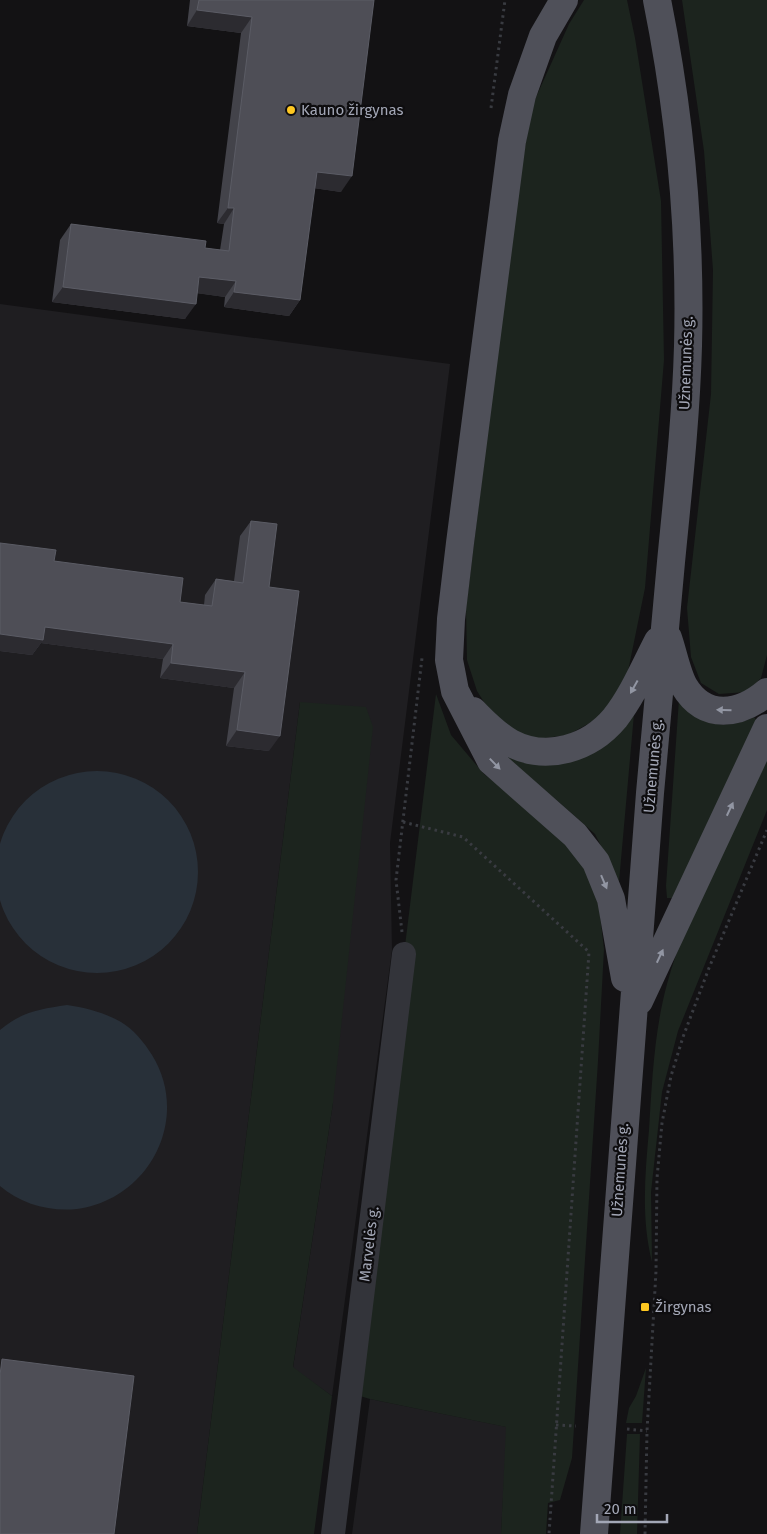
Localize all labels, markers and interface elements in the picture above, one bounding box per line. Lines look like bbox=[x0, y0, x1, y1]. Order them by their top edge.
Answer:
place label: Kauno žirgynas bbox=[301, 101, 403, 119]
marker: Kauno žirgynas bbox=[285, 104, 297, 116]
street label: Užnemunės g. bbox=[675, 316, 697, 410]
one-way arrow bbox=[630, 680, 638, 694]
one-way arrow bbox=[715, 706, 731, 714]
street label: Užnemunės g. bbox=[640, 718, 666, 814]
one-way arrow bbox=[490, 757, 501, 770]
one-way arrow bbox=[725, 802, 734, 817]
one-way arrow bbox=[601, 875, 609, 889]
one-way arrow bbox=[656, 949, 664, 963]
street label: Užnemunės g. bbox=[608, 1122, 632, 1218]
street label: Marvelės g. bbox=[355, 1205, 383, 1283]
place label: Žirgynas bbox=[655, 1298, 712, 1316]
marker: Žirgynas bbox=[639, 1301, 651, 1313]
scale bar bbox=[597, 1492, 667, 1524]
text: 20 m bbox=[604, 1500, 637, 1518]

